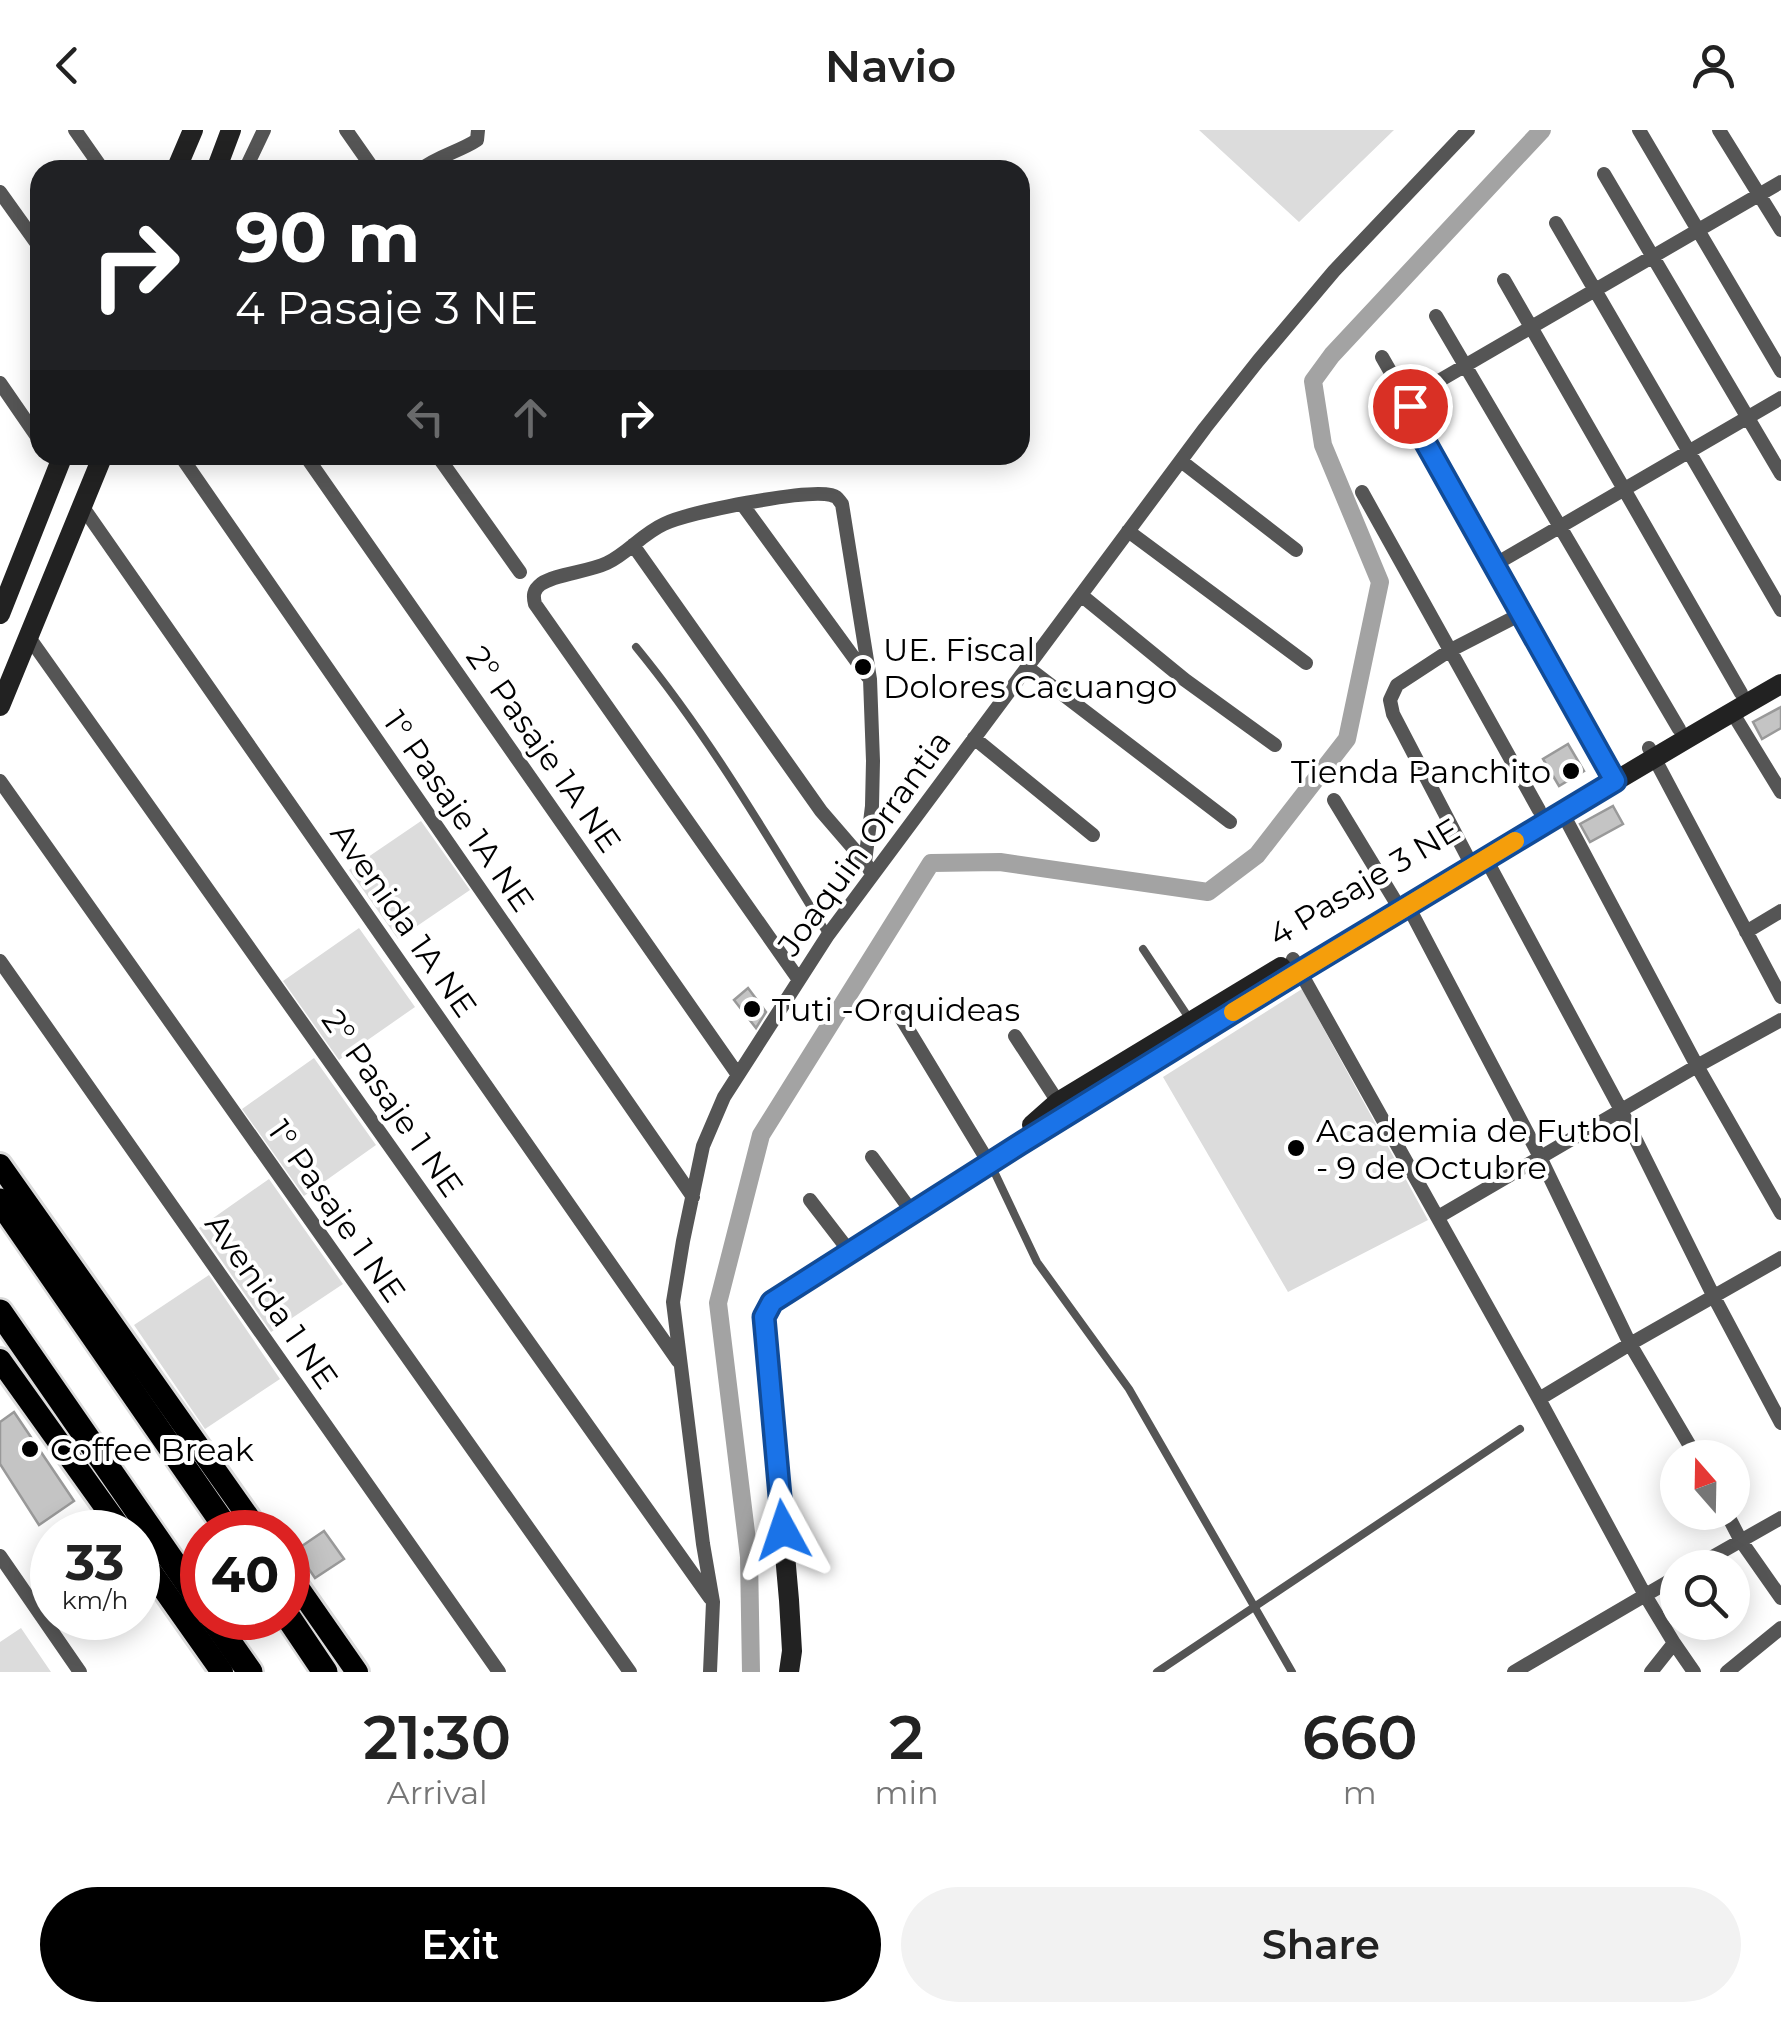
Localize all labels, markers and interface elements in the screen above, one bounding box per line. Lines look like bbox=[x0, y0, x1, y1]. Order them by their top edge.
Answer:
icon: back bbox=[40, 38, 95, 93]
text: Navio bbox=[825, 38, 956, 93]
icon: person bbox=[1686, 38, 1741, 93]
text: 90 m bbox=[235, 194, 420, 280]
icon: right bbox=[70, 200, 200, 330]
text: 4 Pasaje 3 NE bbox=[235, 280, 538, 335]
pin bbox=[1368, 364, 1453, 449]
icon: arrive bbox=[1383, 379, 1438, 434]
icon: left bbox=[398, 390, 453, 445]
icon: ahead bbox=[503, 390, 558, 445]
icon: right bbox=[608, 390, 663, 445]
place label: UE. Fiscal Dolores Cacuango bbox=[883, 630, 1177, 706]
street label: 2° Pasaje 1A NE bbox=[458, 638, 630, 860]
marker: UE. Fiscal Dolores Cacuango bbox=[852, 656, 874, 678]
street label: 1° Pasaje 1A NE bbox=[375, 703, 543, 919]
street label: Joaquin Orrantia bbox=[769, 723, 959, 964]
place label: Tienda Panchito bbox=[1291, 752, 1551, 791]
marker: Tienda Panchito bbox=[1560, 760, 1582, 782]
street label: 4 Pasaje 3 NE bbox=[1261, 810, 1467, 954]
street label: Avenida 1A NE bbox=[323, 816, 485, 1024]
place label: Tuti -Orquideas bbox=[772, 990, 1020, 1029]
marker: Tuti -Orquideas bbox=[741, 998, 763, 1020]
street label: 2° Pasaje 1 NE bbox=[314, 1002, 472, 1204]
place label: Academia de Futbol - 9 de Octubre bbox=[1316, 1111, 1641, 1187]
street label: 1° Pasaje 1 NE bbox=[260, 1113, 414, 1309]
marker: Academia de Futbol - 9 de Octubre bbox=[1285, 1137, 1307, 1159]
street label: Avenida 1 NE bbox=[197, 1206, 347, 1396]
place label: Coffee Break bbox=[50, 1430, 254, 1469]
marker: Coffee Break bbox=[19, 1438, 41, 1460]
north arrow bbox=[1660, 1440, 1750, 1530]
map controls bbox=[1660, 1440, 1750, 1640]
position arrow bbox=[731, 1478, 835, 1582]
speed limit sign: 40 bbox=[180, 1510, 310, 1640]
text: 33 bbox=[66, 1532, 124, 1593]
button: search bbox=[1660, 1550, 1750, 1640]
text: km/h bbox=[62, 1585, 128, 1615]
text: 21:30 bbox=[363, 1701, 511, 1774]
text: 2 bbox=[889, 1701, 924, 1774]
text: 660 bbox=[1302, 1701, 1418, 1774]
text: Arrival bbox=[387, 1773, 488, 1812]
text: min bbox=[874, 1773, 939, 1812]
text: m bbox=[1343, 1773, 1377, 1812]
button: Exit bbox=[40, 1887, 881, 2002]
button: Share bbox=[901, 1887, 1741, 2002]

